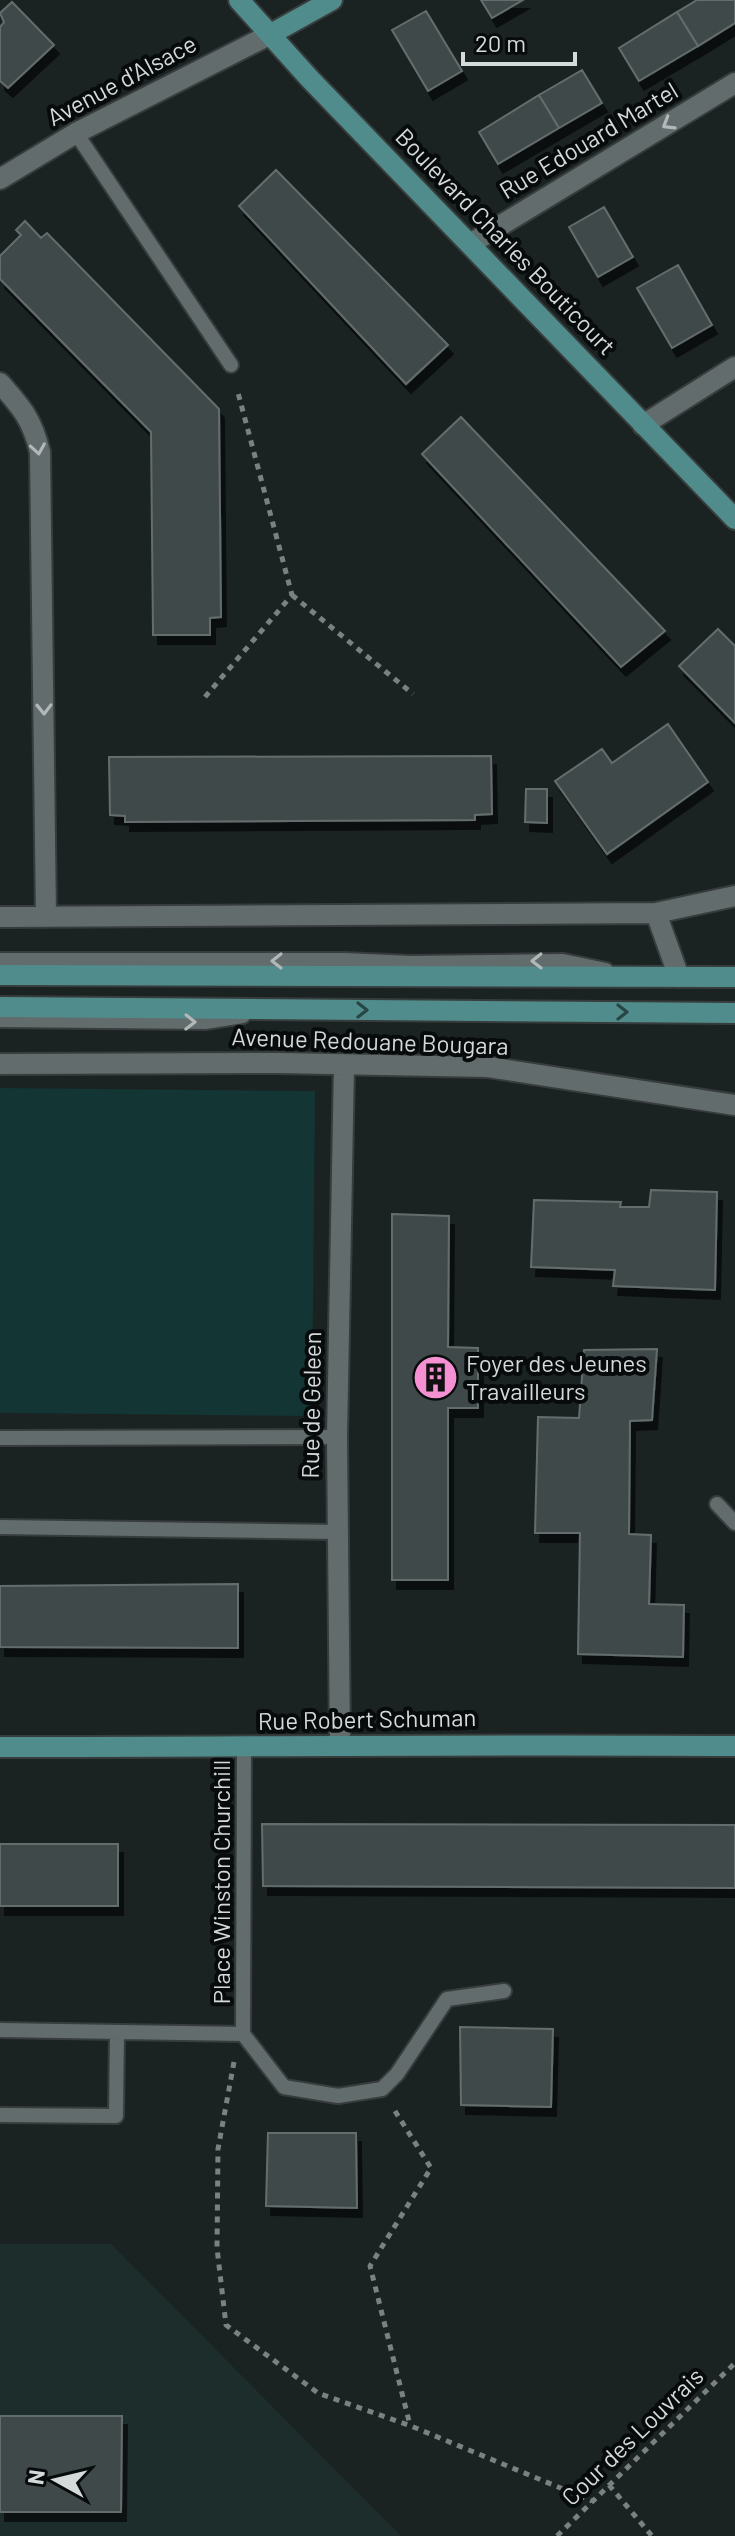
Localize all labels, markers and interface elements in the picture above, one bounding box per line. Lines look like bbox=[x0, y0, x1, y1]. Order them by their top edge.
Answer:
scale bar bbox=[463, 16, 575, 66]
street label: Avenue d'Alsace bbox=[42, 28, 201, 131]
text: 20 m bbox=[475, 28, 526, 57]
street label: Rue Edouard Martel bbox=[494, 75, 683, 204]
one-way arrow bbox=[662, 114, 677, 129]
street label: Boulevard Charles Bouticourt bbox=[390, 122, 622, 360]
one-way arrow bbox=[29, 443, 46, 456]
one-way arrow bbox=[35, 703, 52, 716]
one-way arrow bbox=[270, 952, 283, 970]
one-way arrow bbox=[530, 953, 543, 970]
one-way arrow bbox=[356, 1001, 369, 1019]
one-way arrow bbox=[616, 1003, 629, 1021]
one-way arrow bbox=[184, 1013, 197, 1031]
street label: Avenue Redouane Bougara bbox=[231, 1021, 509, 1060]
street label: Rue de Geleen bbox=[295, 1331, 326, 1479]
place label: Foyer des Jeunes Travailleurs bbox=[466, 1348, 647, 1405]
building icon: Foyer des Jeunes Travailleurs bbox=[411, 1354, 459, 1402]
street label: Rue Robert Schuman bbox=[257, 1702, 476, 1735]
street label: Place Winston Churchill bbox=[206, 1760, 235, 2004]
street label: Cour des Louvrais bbox=[555, 2361, 709, 2511]
north arrow bbox=[16, 2440, 96, 2520]
text: N bbox=[21, 2468, 49, 2486]

